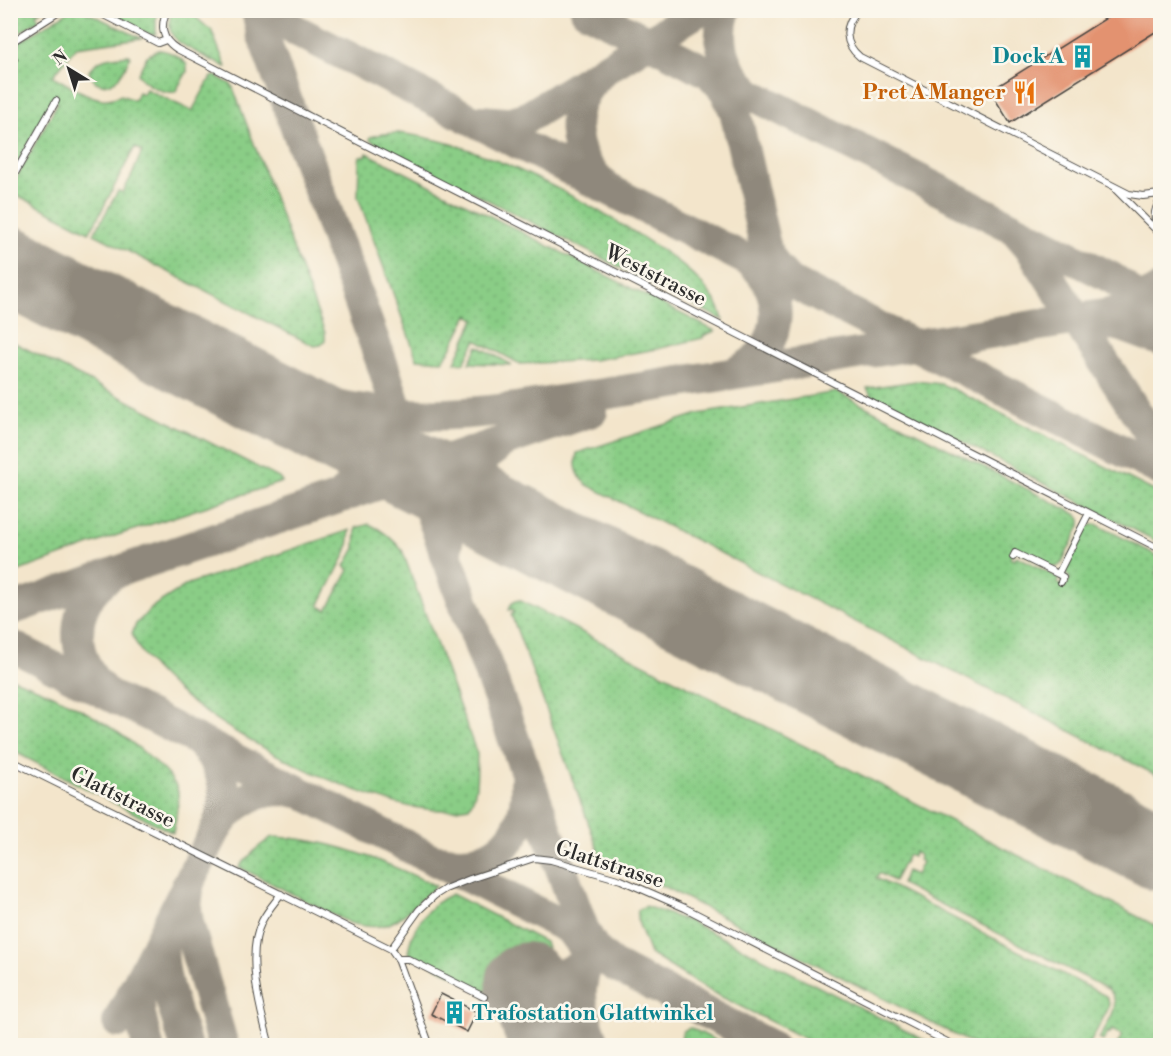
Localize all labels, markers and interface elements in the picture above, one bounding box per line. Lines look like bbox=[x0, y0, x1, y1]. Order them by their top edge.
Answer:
north arrow bbox=[39, 39, 99, 99]
building icon: Dock A bbox=[1069, 43, 1095, 69]
place label: Dock A bbox=[993, 44, 1065, 70]
text: N bbox=[49, 46, 72, 70]
restaurant icon: Pret A Manger bbox=[1011, 79, 1037, 105]
place label: Pret A Manger bbox=[863, 80, 1006, 106]
street label: Weststrasse bbox=[600, 239, 711, 313]
street label: Glattstrasse bbox=[66, 762, 179, 834]
street label: Glattstrasse bbox=[552, 835, 667, 895]
building icon: Trafostation Glattwinkel bbox=[441, 1000, 467, 1026]
place label: Trafostation Glattwinkel bbox=[472, 1001, 714, 1027]

